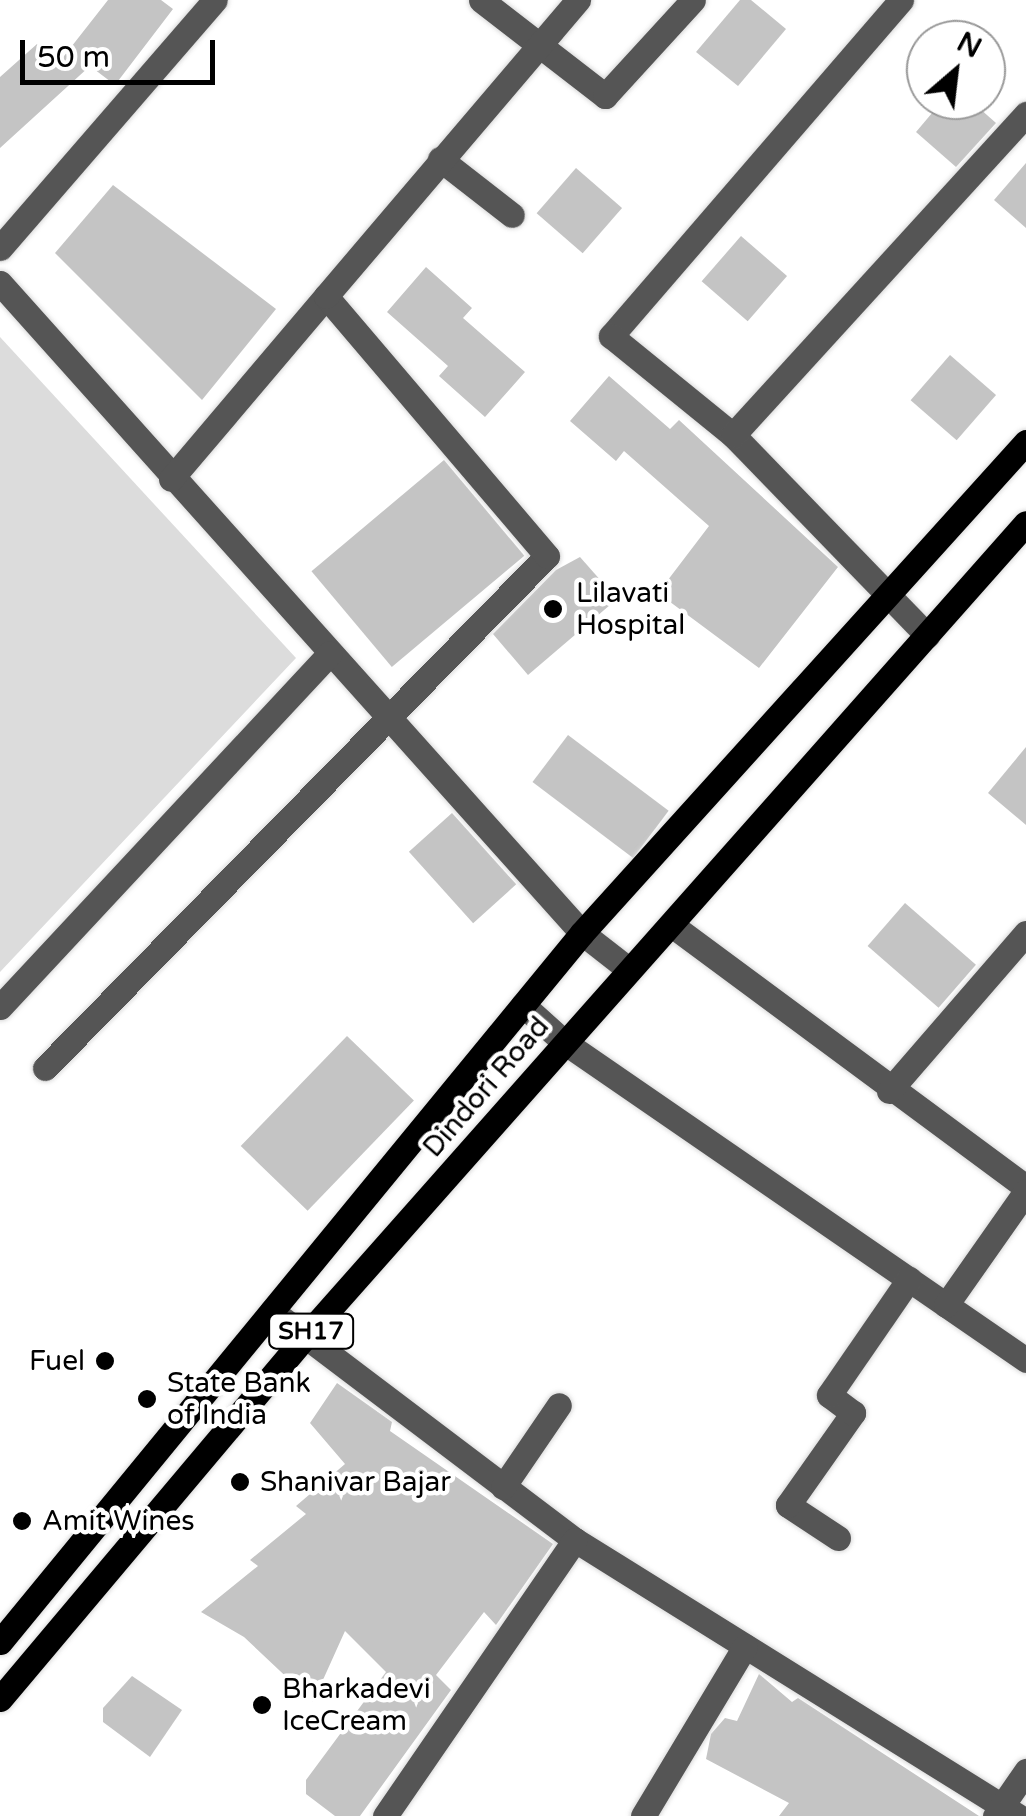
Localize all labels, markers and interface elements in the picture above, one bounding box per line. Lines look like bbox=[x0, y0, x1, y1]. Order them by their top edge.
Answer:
scale bar bbox=[25, 20, 220, 82]
north arrow bbox=[906, 20, 1006, 120]
text: N bbox=[951, 25, 987, 66]
text: 50 m bbox=[37, 39, 110, 76]
place label: Lilavati Hospital bbox=[576, 576, 685, 642]
marker: Lilavati Hospital bbox=[540, 596, 566, 622]
street label: Dindori Road bbox=[416, 1010, 556, 1164]
road number: SH17 bbox=[266, 1311, 356, 1351]
place label: Fuel bbox=[29, 1344, 85, 1378]
marker: Fuel bbox=[94, 1350, 116, 1372]
place label: State Bank of India bbox=[167, 1366, 311, 1432]
marker: State Bank of India bbox=[136, 1388, 158, 1410]
place label: Shanivar Bajar bbox=[260, 1465, 451, 1499]
marker: Shanivar Bajar bbox=[229, 1471, 251, 1493]
place label: Amit Wines bbox=[42, 1504, 195, 1538]
marker: Amit Wines bbox=[11, 1510, 33, 1532]
place label: Bharkadevi IceCream bbox=[282, 1672, 431, 1738]
marker: Bharkadevi IceCream bbox=[251, 1694, 273, 1716]

